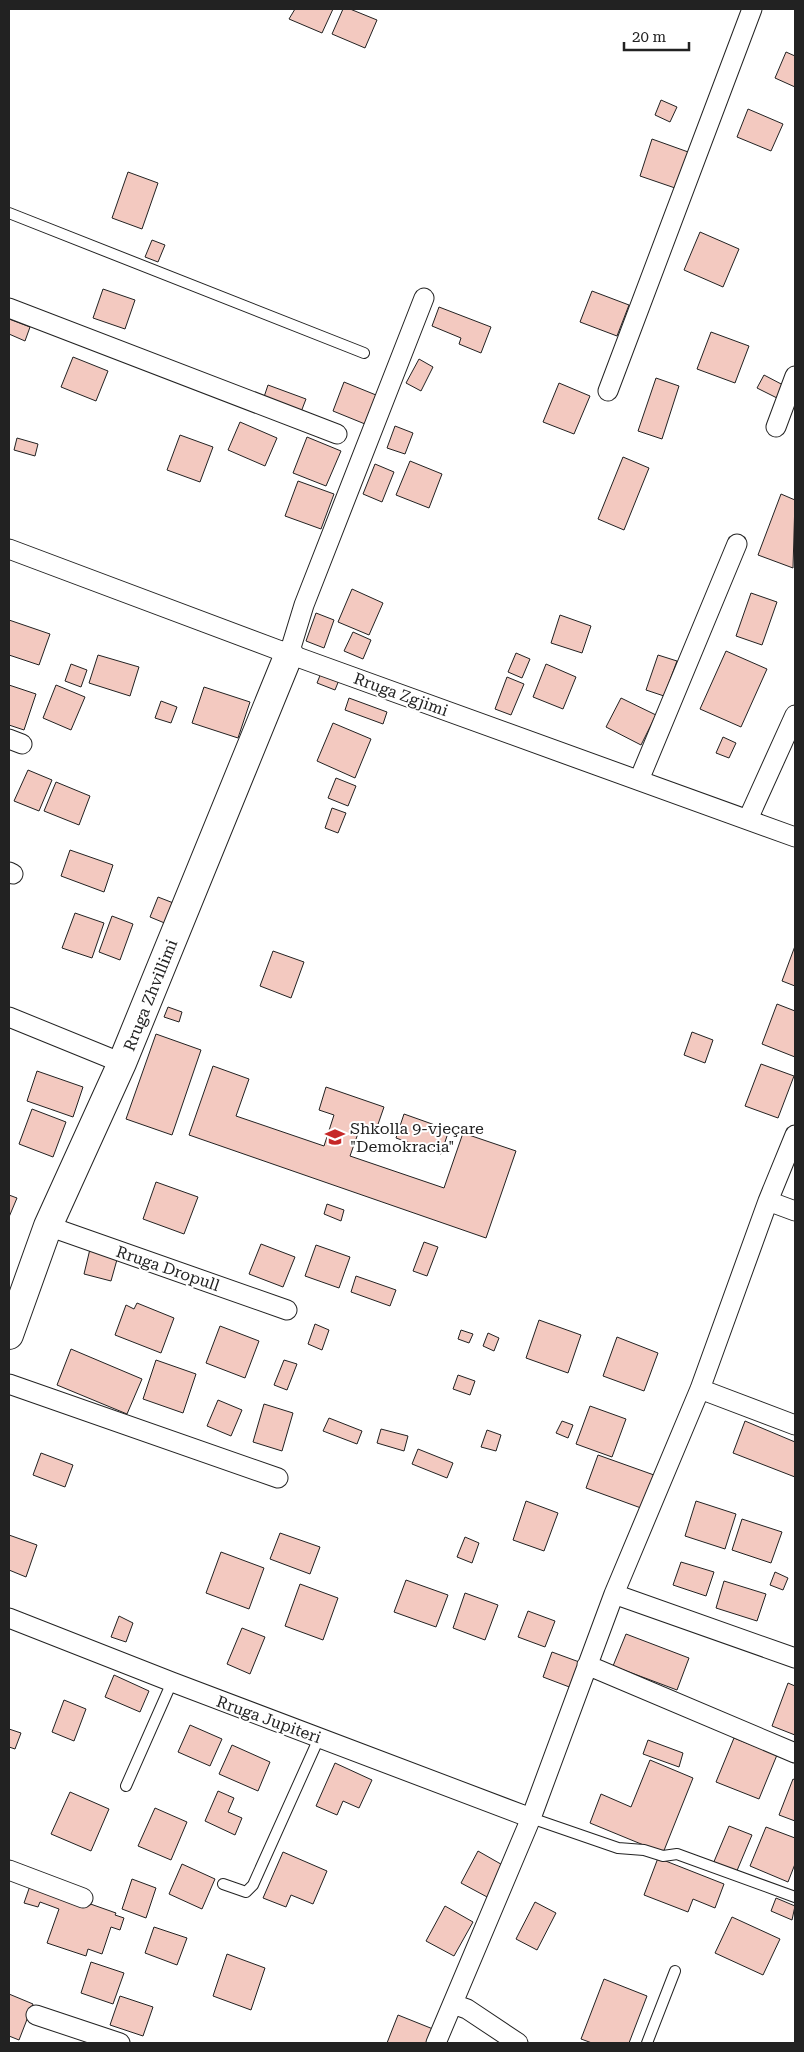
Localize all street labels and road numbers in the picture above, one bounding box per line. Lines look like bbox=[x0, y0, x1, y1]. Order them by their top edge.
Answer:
street label: Rruga Zgjimi bbox=[351, 669, 451, 720]
street label: Rruga Zhvillimi bbox=[119, 937, 181, 1054]
street label: Rruga Dropull bbox=[114, 1242, 222, 1295]
street label: Rruga Jupiteri bbox=[214, 1692, 324, 1747]

